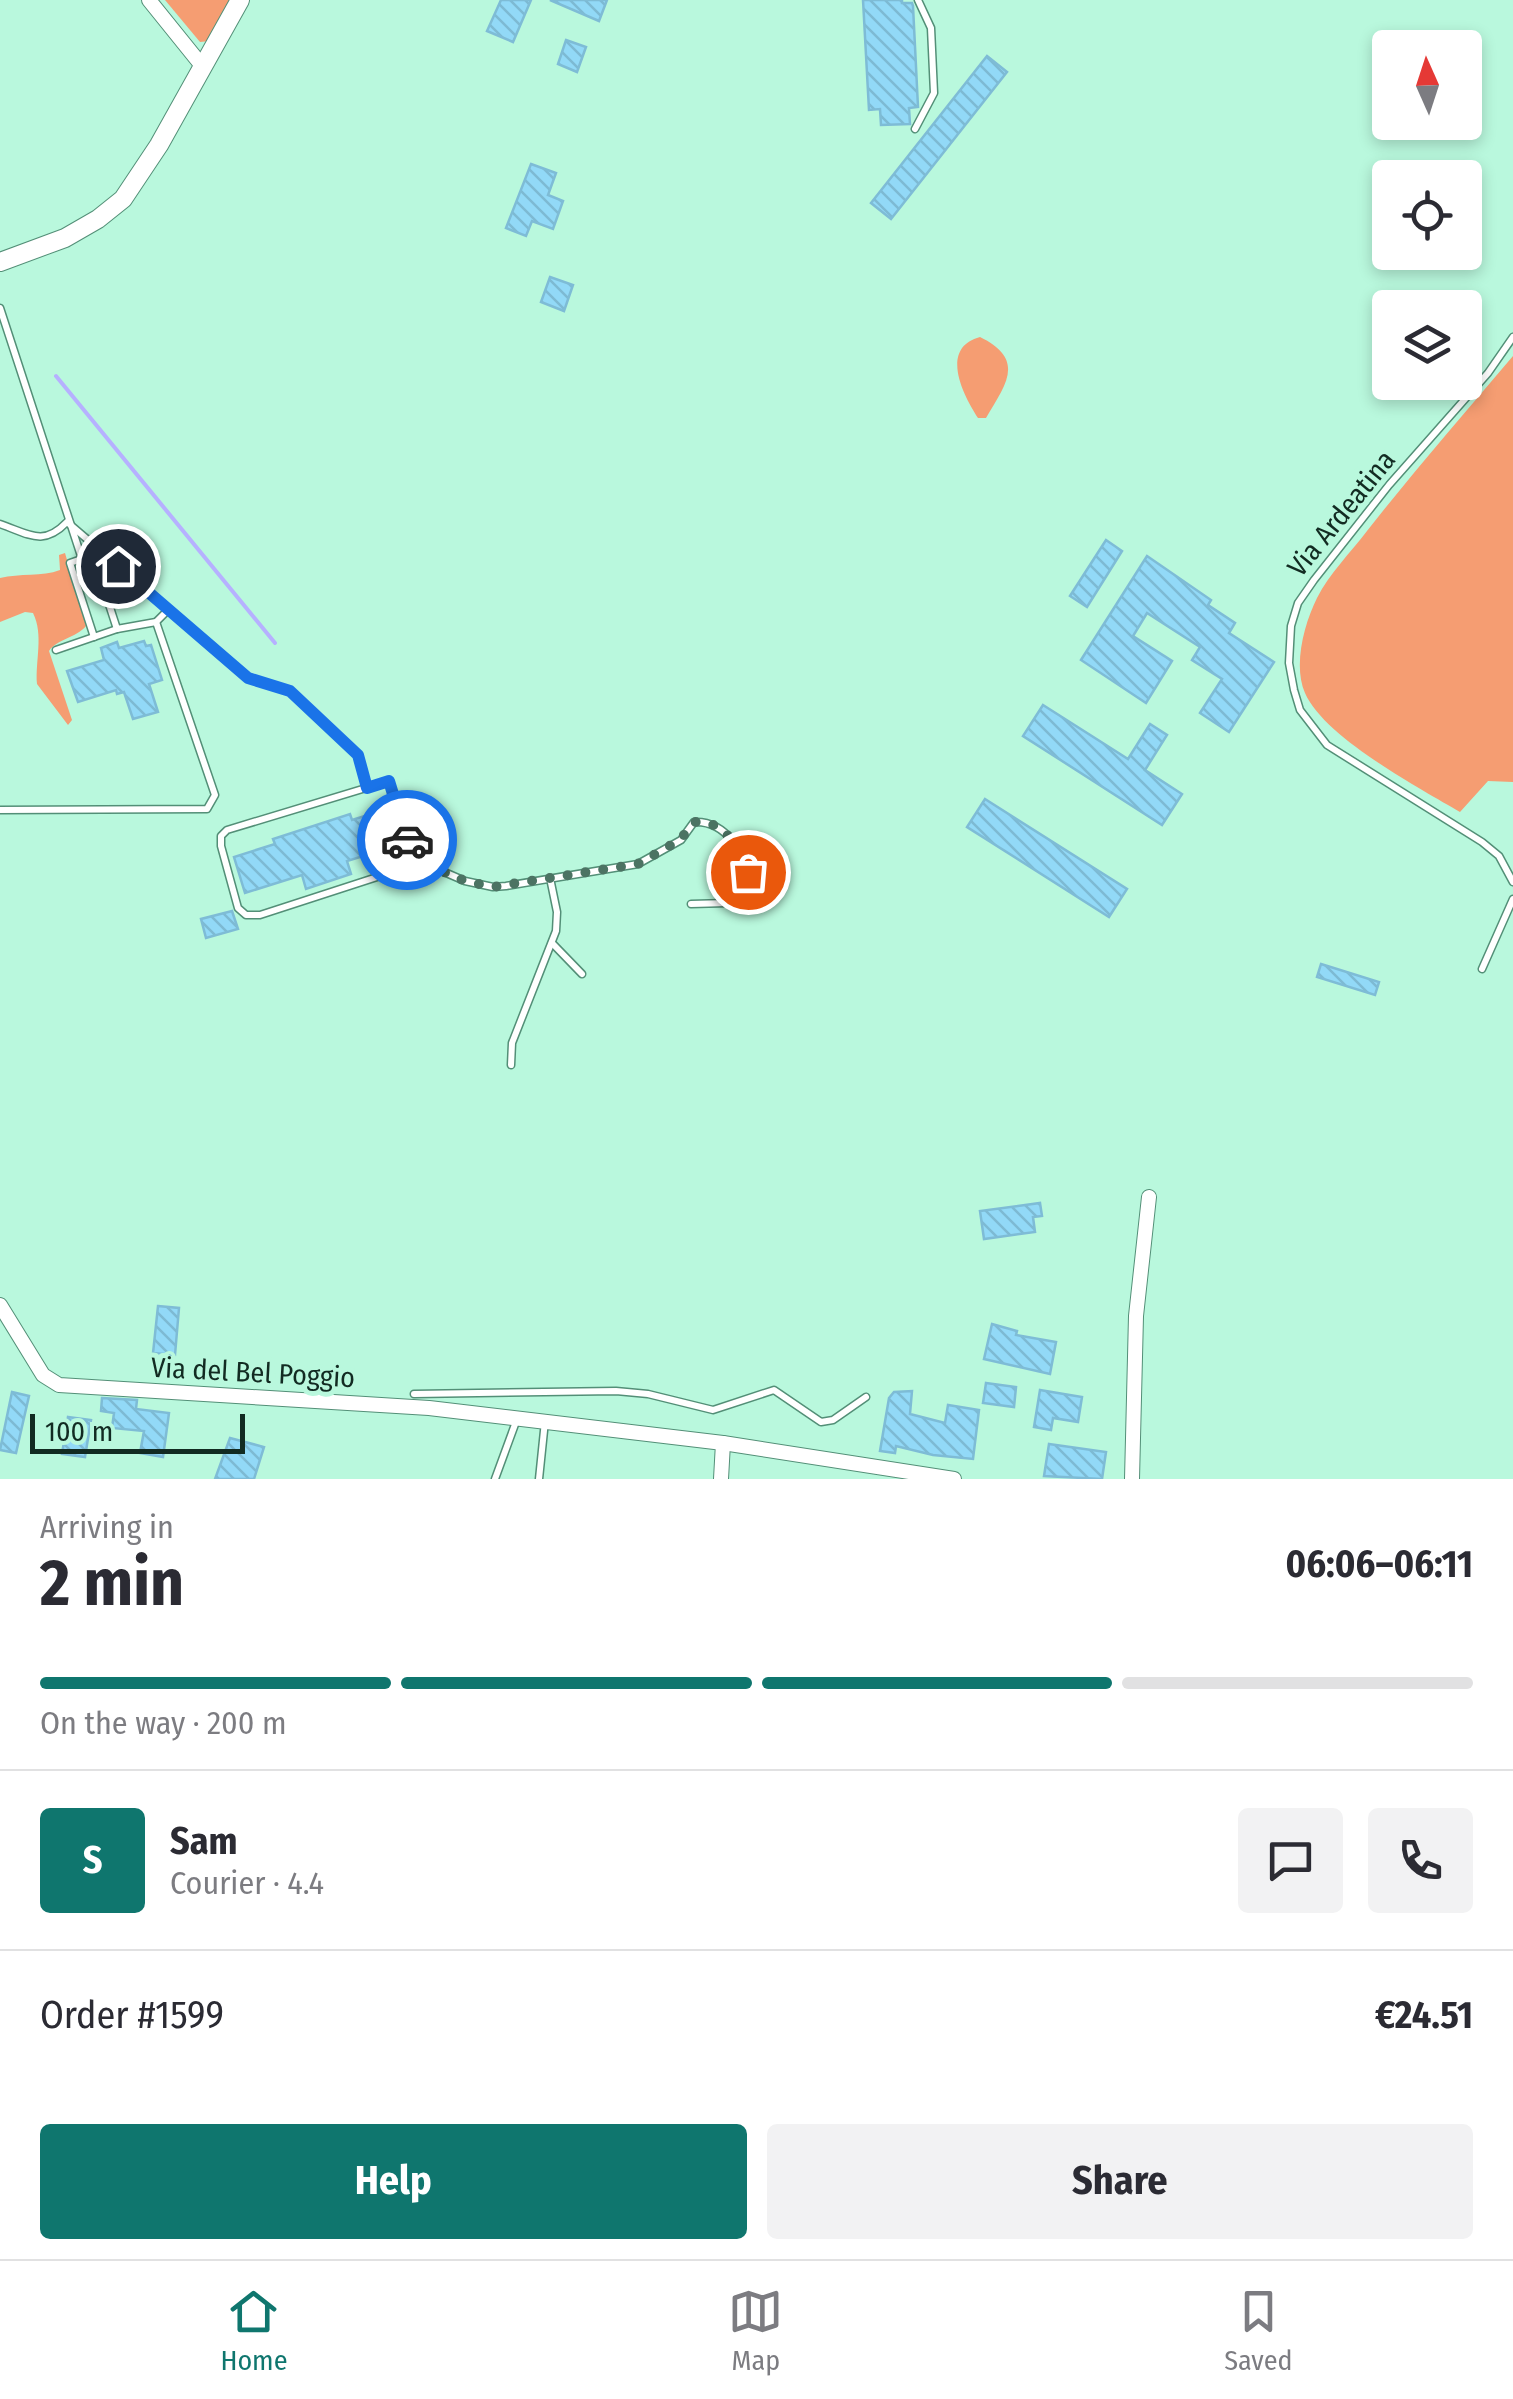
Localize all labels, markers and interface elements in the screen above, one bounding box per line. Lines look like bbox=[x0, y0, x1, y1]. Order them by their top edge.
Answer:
north arrow bbox=[1372, 30, 1482, 140]
map controls bbox=[1372, 30, 1482, 400]
button: locate bbox=[1372, 160, 1482, 270]
button: layers bbox=[1372, 290, 1482, 400]
street label: Via Ardeatina bbox=[1281, 444, 1402, 583]
pin bbox=[76, 524, 161, 609]
icon: home bbox=[91, 539, 146, 594]
courier bbox=[357, 790, 457, 890]
icon: car bbox=[380, 813, 435, 868]
pin bbox=[706, 830, 791, 915]
icon: bag bbox=[721, 845, 776, 900]
street label: Via del Bel Poggio bbox=[150, 1351, 356, 1394]
scale bar bbox=[30, 1409, 245, 1454]
text: 100 m bbox=[45, 1415, 113, 1448]
text: Arriving in bbox=[40, 1508, 174, 1546]
text: 06:06–06:11 bbox=[1286, 1541, 1473, 1587]
text: 2 min bbox=[40, 1544, 184, 1622]
text: On the way · 200 m bbox=[40, 1704, 287, 1742]
button: chat bbox=[1238, 1808, 1343, 1913]
button: phone bbox=[1368, 1808, 1473, 1913]
text: Sam bbox=[170, 1818, 238, 1864]
text: S bbox=[83, 1837, 102, 1883]
text: Courier · 4.4 bbox=[170, 1864, 324, 1902]
text: Order #1599 bbox=[40, 1992, 224, 2038]
text: €24.51 bbox=[1375, 1992, 1473, 2038]
button: Help bbox=[40, 2124, 747, 2239]
button: Share bbox=[767, 2124, 1473, 2239]
tab: Home bbox=[220, 2284, 287, 2377]
tab: Map bbox=[728, 2284, 783, 2377]
tab: Saved bbox=[1224, 2284, 1293, 2377]

